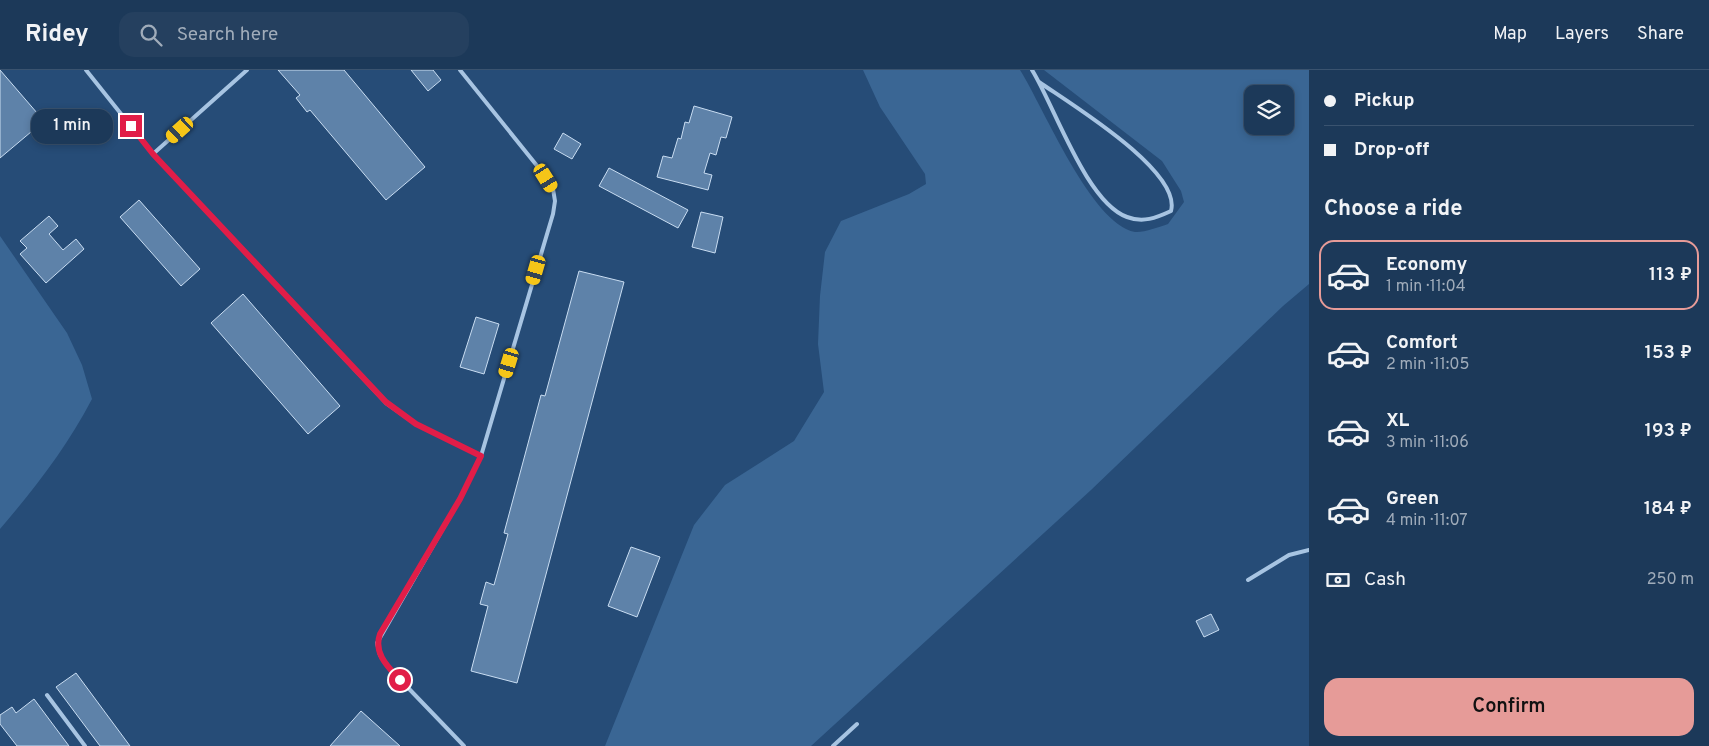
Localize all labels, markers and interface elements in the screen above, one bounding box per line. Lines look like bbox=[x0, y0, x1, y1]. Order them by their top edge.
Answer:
search box bbox=[119, 12, 469, 57]
text: Ridey bbox=[25, 20, 89, 50]
icon: search bbox=[137, 21, 165, 49]
text: Search here bbox=[177, 23, 278, 47]
text: Map bbox=[1493, 23, 1527, 46]
text: Layers bbox=[1555, 23, 1609, 46]
text: Share bbox=[1637, 23, 1684, 46]
map controls bbox=[1244, 85, 1294, 135]
button: layers bbox=[1244, 85, 1294, 135]
text: Pickup bbox=[1354, 89, 1414, 113]
callout: 1 min bbox=[31, 108, 114, 144]
car bbox=[163, 114, 196, 146]
route end bbox=[120, 115, 142, 137]
text: 1 min bbox=[53, 116, 91, 136]
text: Drop-off bbox=[1354, 138, 1429, 162]
car bbox=[531, 161, 560, 195]
text: Choose a ride bbox=[1324, 196, 1462, 223]
icon: car bbox=[1326, 253, 1371, 298]
text: Economy bbox=[1386, 253, 1467, 277]
car bbox=[524, 254, 547, 286]
text: 113 ₽ bbox=[1649, 263, 1692, 287]
text: 1 min · 11:04 bbox=[1386, 277, 1466, 297]
icon: car bbox=[1326, 331, 1371, 376]
text: Comfort bbox=[1386, 331, 1458, 355]
text: 153 ₽ bbox=[1644, 341, 1692, 365]
car bbox=[497, 346, 520, 380]
text: 2 min · 11:05 bbox=[1386, 355, 1469, 375]
icon: car bbox=[1326, 409, 1371, 454]
text: XL bbox=[1386, 409, 1409, 433]
text: 193 ₽ bbox=[1645, 419, 1692, 443]
text: 3 min · 11:06 bbox=[1386, 433, 1469, 453]
icon: car bbox=[1326, 487, 1371, 532]
text: Green bbox=[1386, 487, 1439, 511]
text: 184 ₽ bbox=[1644, 497, 1692, 521]
text: 4 min · 11:07 bbox=[1386, 511, 1468, 531]
icon: cash bbox=[1324, 566, 1352, 594]
text: Cash bbox=[1364, 568, 1406, 592]
text: 250 m bbox=[1647, 570, 1694, 590]
route start bbox=[389, 669, 411, 691]
button: Confirm bbox=[1324, 678, 1694, 736]

